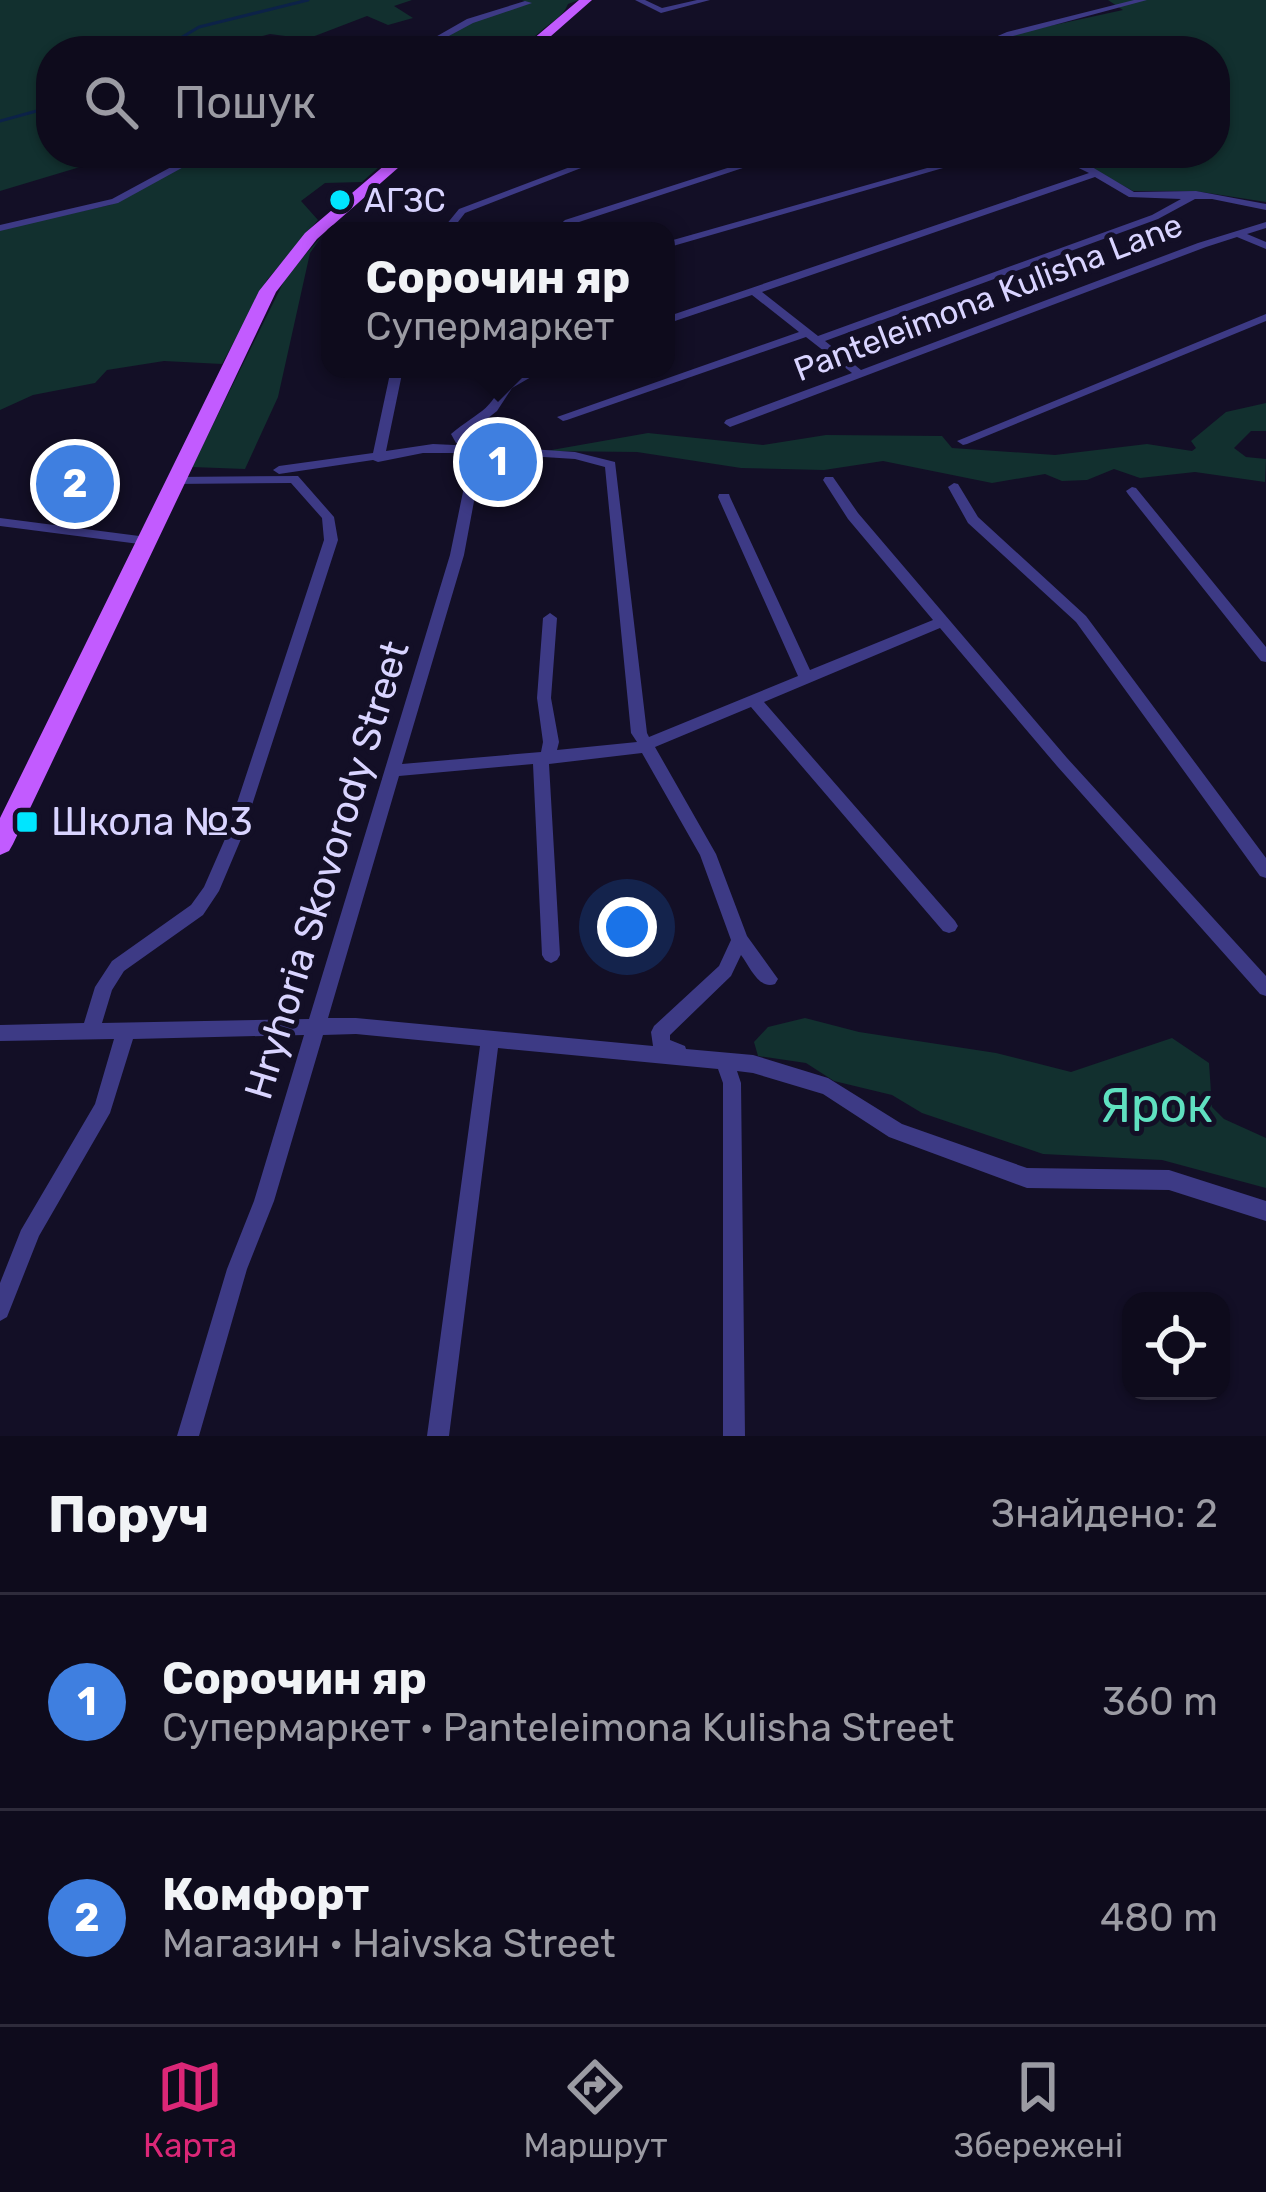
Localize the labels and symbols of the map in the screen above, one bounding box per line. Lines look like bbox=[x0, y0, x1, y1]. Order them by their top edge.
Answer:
place label: АГЗС bbox=[364, 181, 446, 220]
marker: АГЗС bbox=[327, 187, 353, 213]
street label: Panteleimona Kulisha Lane bbox=[788, 205, 1188, 389]
pin: 1 bbox=[459, 417, 537, 507]
pin: 2 bbox=[36, 439, 114, 529]
street label: Hryhoria Skovorody Street bbox=[235, 635, 419, 1105]
place label: Школа №3 bbox=[51, 799, 253, 845]
marker: Школа №3 bbox=[14, 809, 40, 835]
your location bbox=[597, 897, 657, 957]
park label: Ярок bbox=[1099, 1077, 1213, 1134]

